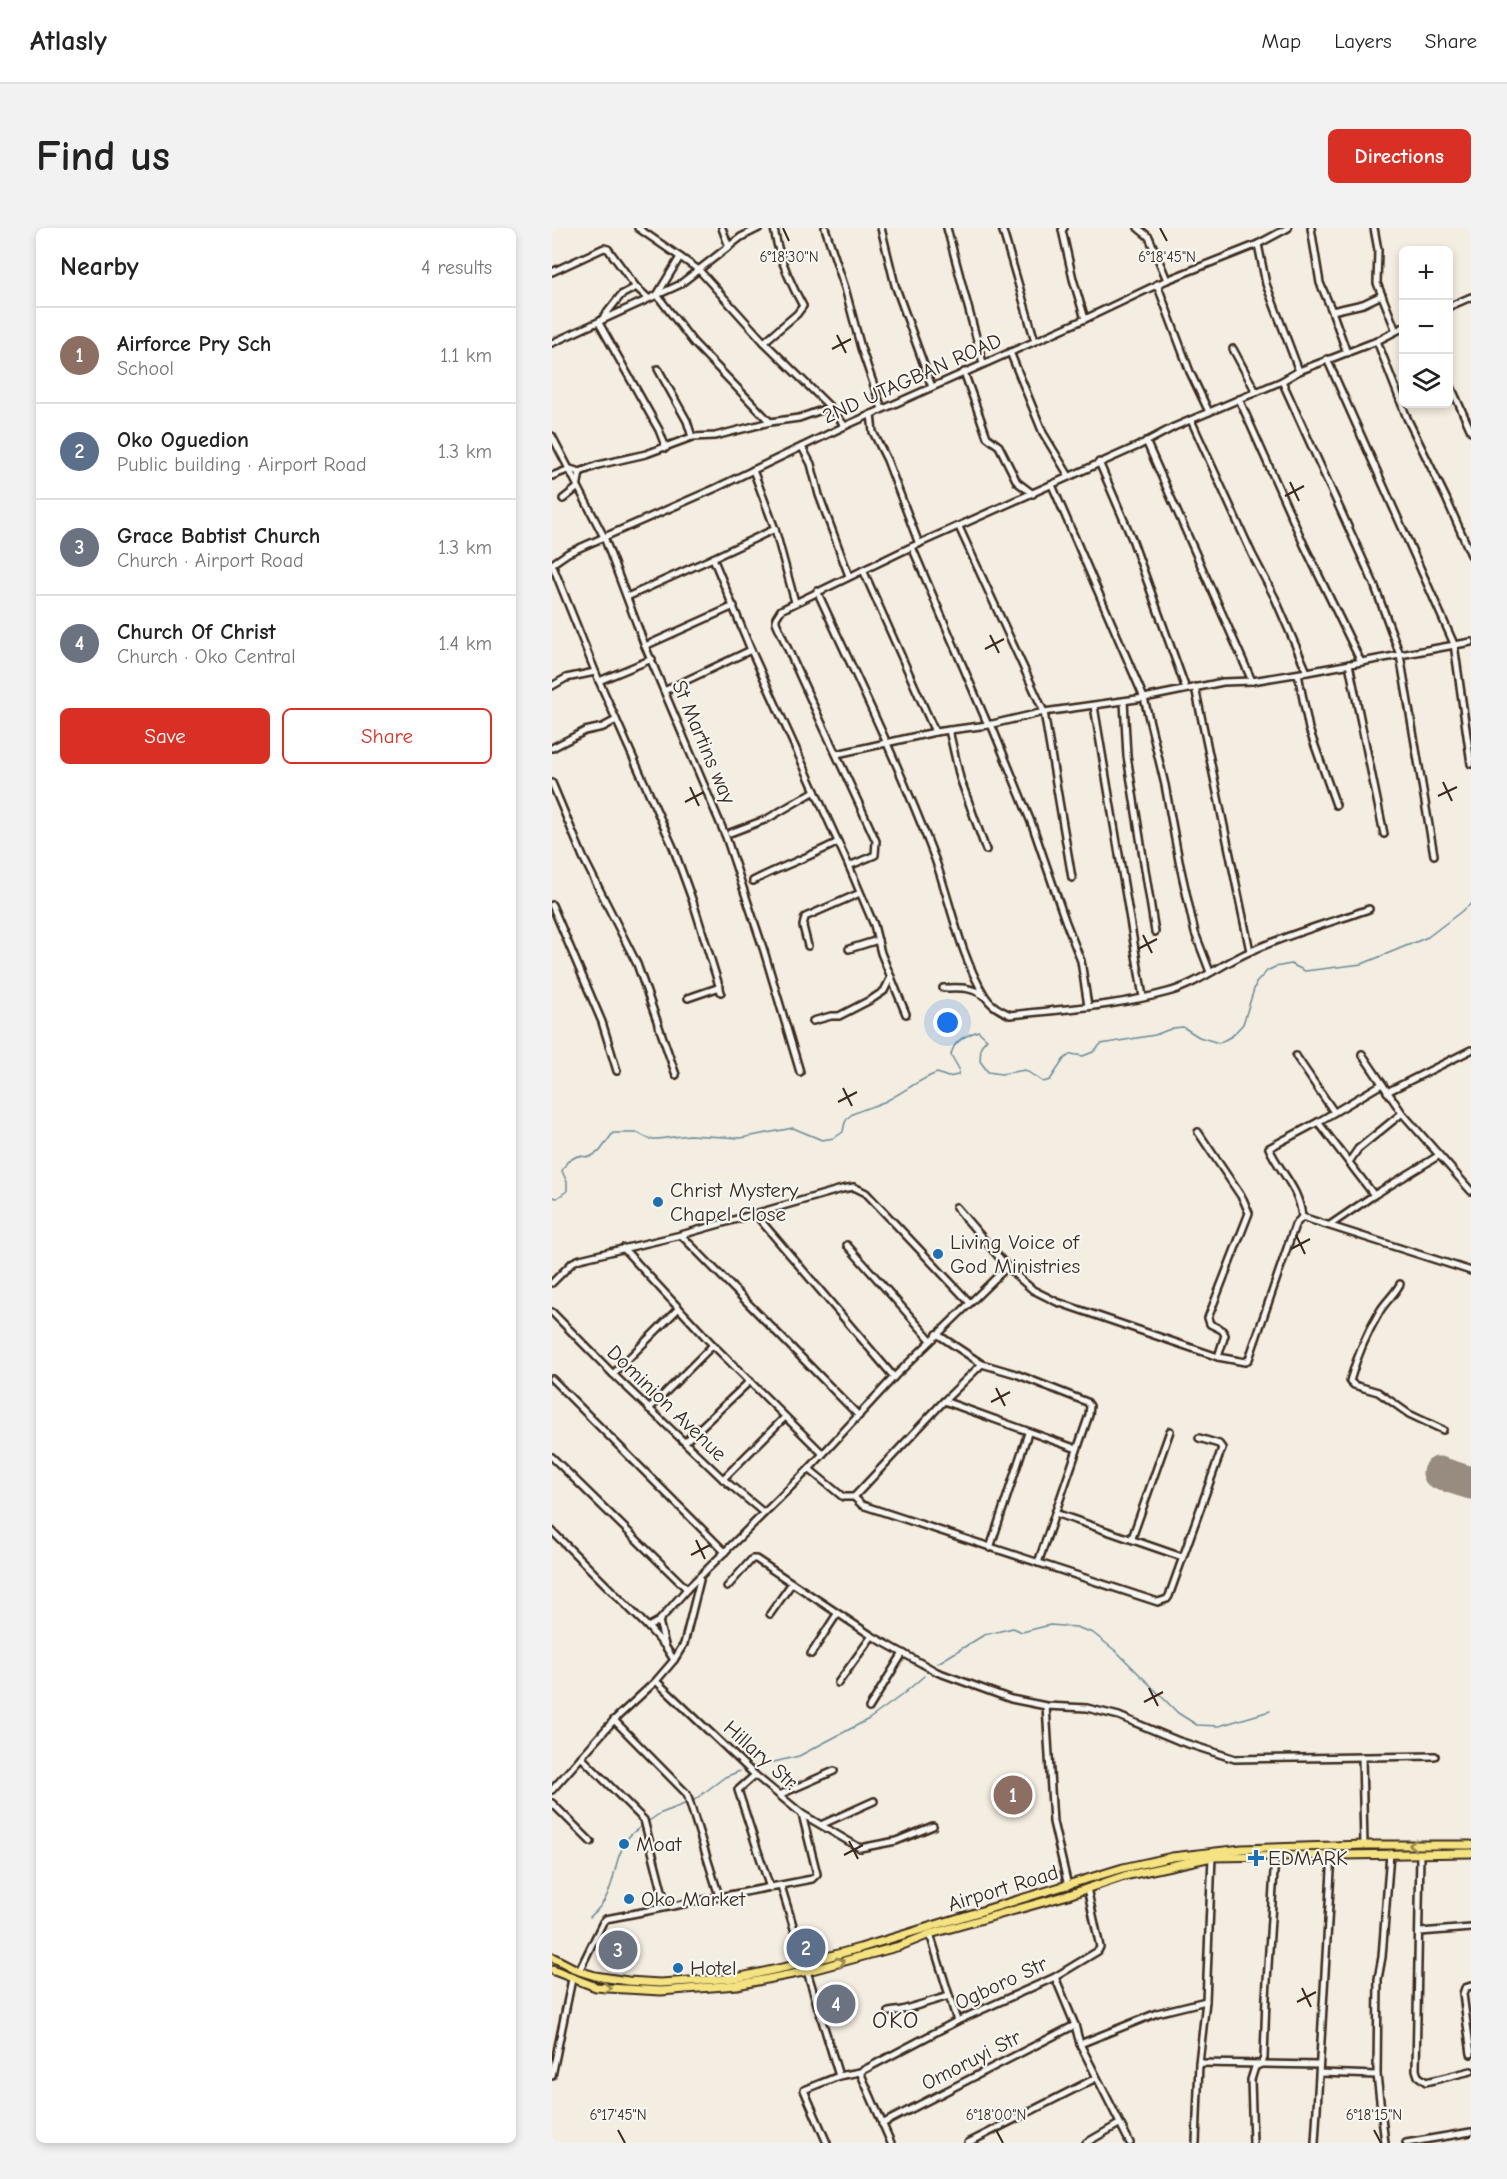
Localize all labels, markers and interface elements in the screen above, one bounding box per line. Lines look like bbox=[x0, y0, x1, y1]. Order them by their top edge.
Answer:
text: Atlasly bbox=[30, 25, 107, 57]
text: Map bbox=[1262, 29, 1301, 53]
text: Layers bbox=[1334, 29, 1392, 53]
text: Share bbox=[1425, 29, 1477, 53]
button: Directions bbox=[1328, 129, 1471, 183]
text: Find us bbox=[36, 132, 170, 181]
map controls bbox=[1399, 246, 1453, 408]
button: + bbox=[1399, 246, 1453, 300]
text: 6°18'30"N bbox=[759, 248, 819, 266]
text: 6°18'45"N bbox=[1138, 248, 1196, 266]
text: Nearby bbox=[60, 252, 139, 282]
text: 4 results bbox=[421, 256, 492, 279]
button: − bbox=[1399, 300, 1453, 354]
street label: 2ND UTAGBAN ROAD bbox=[819, 328, 1005, 428]
text: Airforce Pry Sch bbox=[117, 331, 271, 357]
text: 1 bbox=[76, 344, 83, 367]
text: 1.1 km bbox=[440, 344, 492, 367]
button: layers bbox=[1399, 354, 1453, 408]
text: School bbox=[117, 357, 174, 380]
text: Oko Oguedion bbox=[117, 427, 249, 453]
text: 2 bbox=[75, 440, 84, 463]
text: 1.3 km bbox=[438, 440, 492, 463]
text: Public building · Airport Road bbox=[117, 453, 367, 476]
text: Grace Babtist Church bbox=[117, 523, 320, 549]
text: 3 bbox=[75, 536, 84, 559]
text: 1.3 km bbox=[438, 536, 492, 559]
text: Church · Airport Road bbox=[117, 549, 304, 572]
text: Church Of Christ bbox=[117, 619, 276, 645]
text: 4 bbox=[75, 632, 84, 655]
text: 1.4 km bbox=[438, 632, 492, 655]
text: Church · Oko Central bbox=[117, 645, 296, 668]
street label: St Martins way bbox=[667, 677, 741, 808]
button: Save bbox=[60, 708, 270, 764]
button: Share bbox=[282, 708, 492, 764]
your location bbox=[933, 1008, 962, 1037]
place label: Christ Mystery Chapel Close bbox=[670, 1178, 799, 1226]
marker: Christ Mystery Chapel Close bbox=[651, 1195, 665, 1209]
place label: Living Voice of God Ministries bbox=[950, 1230, 1080, 1278]
marker: Living Voice of God Ministries bbox=[931, 1247, 945, 1261]
street label: Dominion Avenue bbox=[602, 1340, 732, 1466]
street label: Hillary Str. bbox=[719, 1715, 803, 1795]
pin: 1 bbox=[994, 1772, 1032, 1818]
place label: Moat bbox=[636, 1832, 683, 1856]
marker: Moat bbox=[617, 1837, 631, 1851]
one-way arrow bbox=[1408, 1839, 1417, 1851]
place label: EDMARK bbox=[1268, 1846, 1348, 1870]
marker: EDMARK bbox=[1249, 1851, 1263, 1865]
street label: Airport Road bbox=[945, 1860, 1061, 1916]
place label: Oko Market bbox=[641, 1887, 746, 1911]
marker: Oko Market bbox=[622, 1892, 636, 1906]
pin: 2 bbox=[786, 1926, 826, 1970]
pin: 3 bbox=[598, 1928, 638, 1972]
street label: Ogboro Str bbox=[951, 1951, 1052, 2015]
place label: Hotel bbox=[690, 1956, 737, 1980]
one-way arrow bbox=[836, 1957, 846, 1970]
marker: Hotel bbox=[671, 1961, 685, 1975]
one-way arrow bbox=[603, 1981, 612, 1994]
pin: 4 bbox=[816, 1982, 856, 2026]
district label: OKO bbox=[872, 2006, 920, 2034]
street label: Omoruyi Str bbox=[917, 2024, 1025, 2095]
text: 6°17'45"N bbox=[589, 2106, 647, 2124]
text: 6°18'00"N bbox=[966, 2106, 1026, 2124]
text: 6°18'15"N bbox=[1346, 2106, 1402, 2124]

